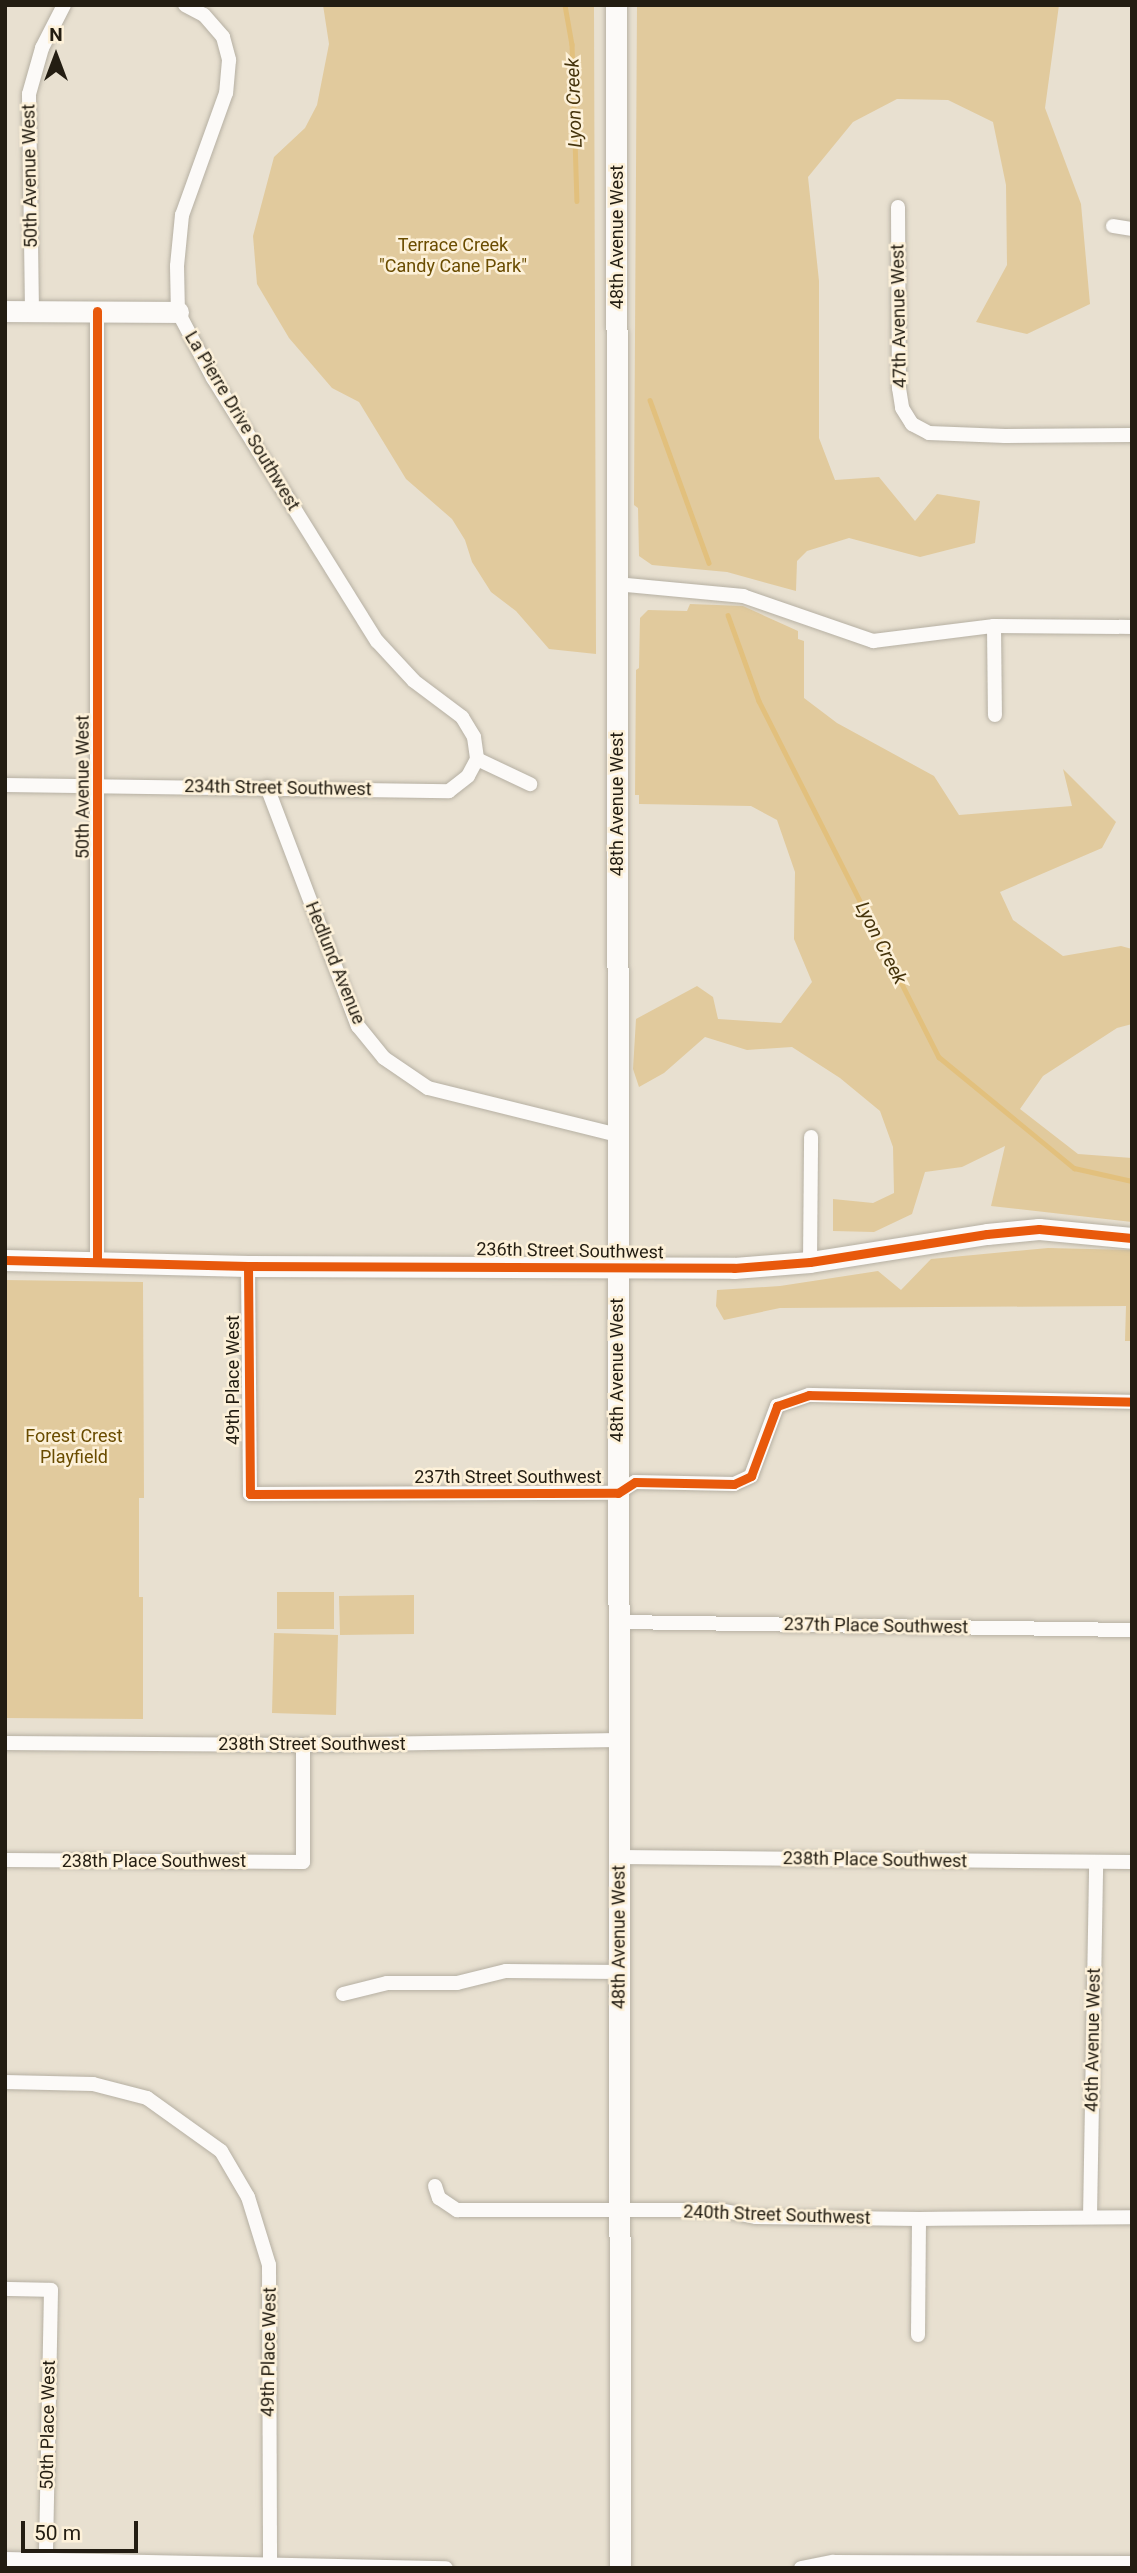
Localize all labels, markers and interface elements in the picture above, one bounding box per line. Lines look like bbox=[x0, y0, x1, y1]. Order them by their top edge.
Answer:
north arrow bbox=[21, 21, 91, 91]
text: N bbox=[49, 23, 63, 46]
water label: Lyon Creek bbox=[561, 58, 587, 148]
street label: 50th Avenue West bbox=[18, 104, 42, 248]
street label: 48th Avenue West bbox=[606, 165, 628, 309]
park label: Terrace Creek "Candy Cane Park" bbox=[379, 235, 527, 278]
street label: 47th Avenue West bbox=[887, 244, 911, 388]
street label: La Pierre Drive Southwest bbox=[180, 328, 304, 514]
street label: 50th Avenue West bbox=[72, 715, 94, 859]
street label: 48th Avenue West bbox=[606, 732, 628, 876]
street label: 234th Street Southwest bbox=[184, 776, 372, 800]
water label: Lyon Creek bbox=[851, 898, 911, 988]
street label: Hedlund Avenue bbox=[301, 899, 369, 1027]
street label: 236th Street Southwest bbox=[476, 1239, 664, 1263]
street label: 48th Avenue West bbox=[606, 1298, 628, 1442]
street label: 49th Place West bbox=[222, 1315, 244, 1445]
park label: Forest Crest Playfield bbox=[25, 1426, 123, 1468]
street label: 237th Street Southwest bbox=[414, 1466, 602, 1488]
street label: 237th Place Southwest bbox=[784, 1614, 968, 1638]
street label: 238th Street Southwest bbox=[218, 1733, 406, 1755]
street label: 238th Place Southwest bbox=[783, 1848, 967, 1872]
street label: 238th Place Southwest bbox=[62, 1850, 246, 1872]
street label: 48th Avenue West bbox=[608, 1865, 630, 2009]
street label: 46th Avenue West bbox=[1081, 1968, 1105, 2112]
street label: 240th Street Southwest bbox=[683, 2201, 871, 2229]
street label: 49th Place West bbox=[257, 2287, 281, 2417]
street label: 50th Place West bbox=[36, 2360, 60, 2490]
scale bar bbox=[24, 2506, 142, 2550]
text: 50 m bbox=[34, 2521, 81, 2545]

